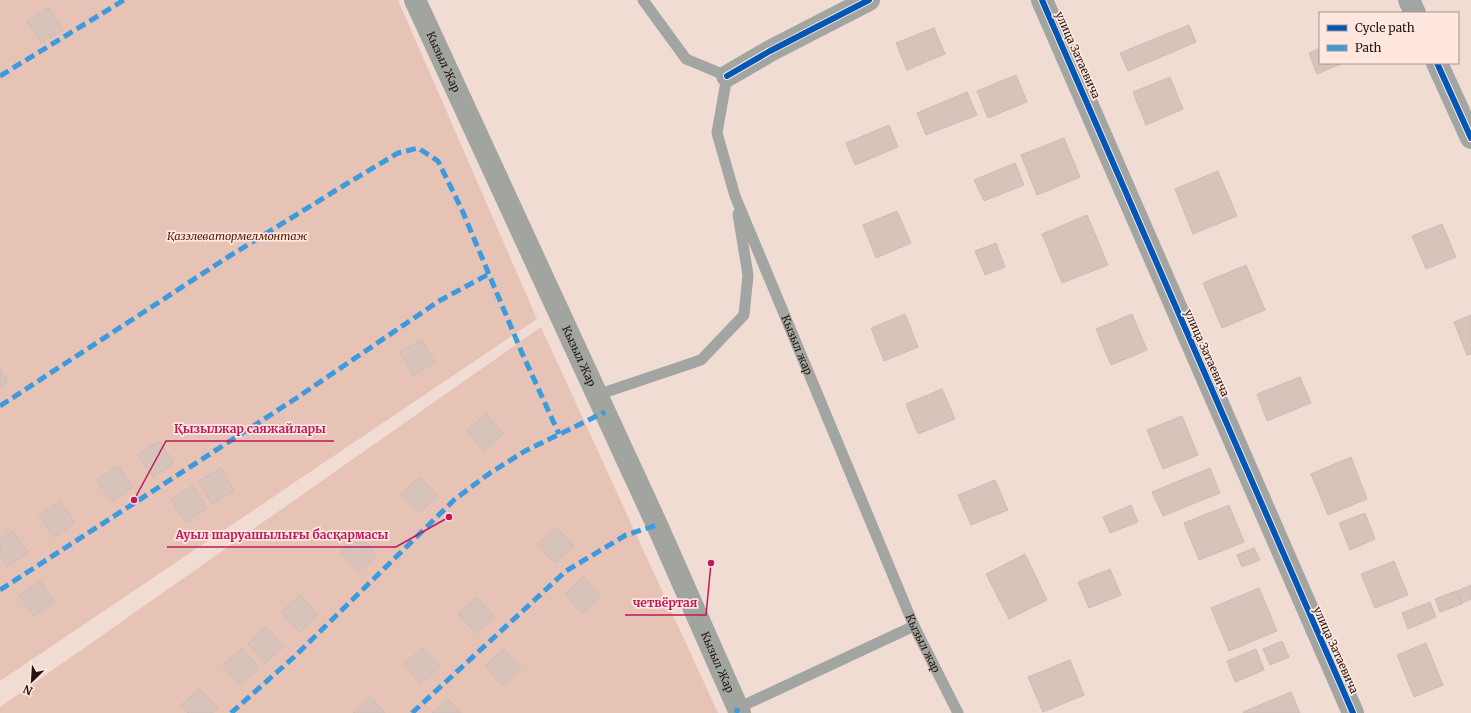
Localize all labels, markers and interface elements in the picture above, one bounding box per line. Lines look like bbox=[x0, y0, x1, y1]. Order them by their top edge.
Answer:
street label: улица Затаевича bbox=[1053, 9, 1103, 101]
legend bbox=[1319, 12, 1459, 64]
text: Cycle path bbox=[1355, 20, 1415, 35]
street label: Кызыл Жар bbox=[423, 29, 464, 95]
text: Path bbox=[1355, 40, 1381, 55]
park label: Қазэлеватормелмонтаж bbox=[167, 229, 308, 243]
street label: улица Затаевича bbox=[1182, 307, 1232, 399]
street label: Кызыл жар bbox=[778, 313, 816, 377]
street label: Кызыл Жар bbox=[559, 323, 599, 389]
callout: Қызылжар саяжайлары bbox=[166, 417, 334, 441]
text: Қызылжар саяжайлары bbox=[174, 421, 326, 436]
callout: Ауыл шаруашылығы басқармасы bbox=[167, 523, 396, 547]
text: Ауыл шаруашылығы басқармасы bbox=[174, 527, 389, 542]
callout: четвёртая bbox=[625, 591, 706, 615]
text: четвёртая bbox=[633, 595, 697, 610]
street label: улица Затаевича bbox=[1311, 604, 1361, 696]
street label: Кызыл жар bbox=[903, 612, 944, 675]
street label: Кызыл Жар bbox=[698, 629, 737, 695]
north arrow bbox=[12, 661, 52, 701]
text: N bbox=[21, 682, 35, 698]

